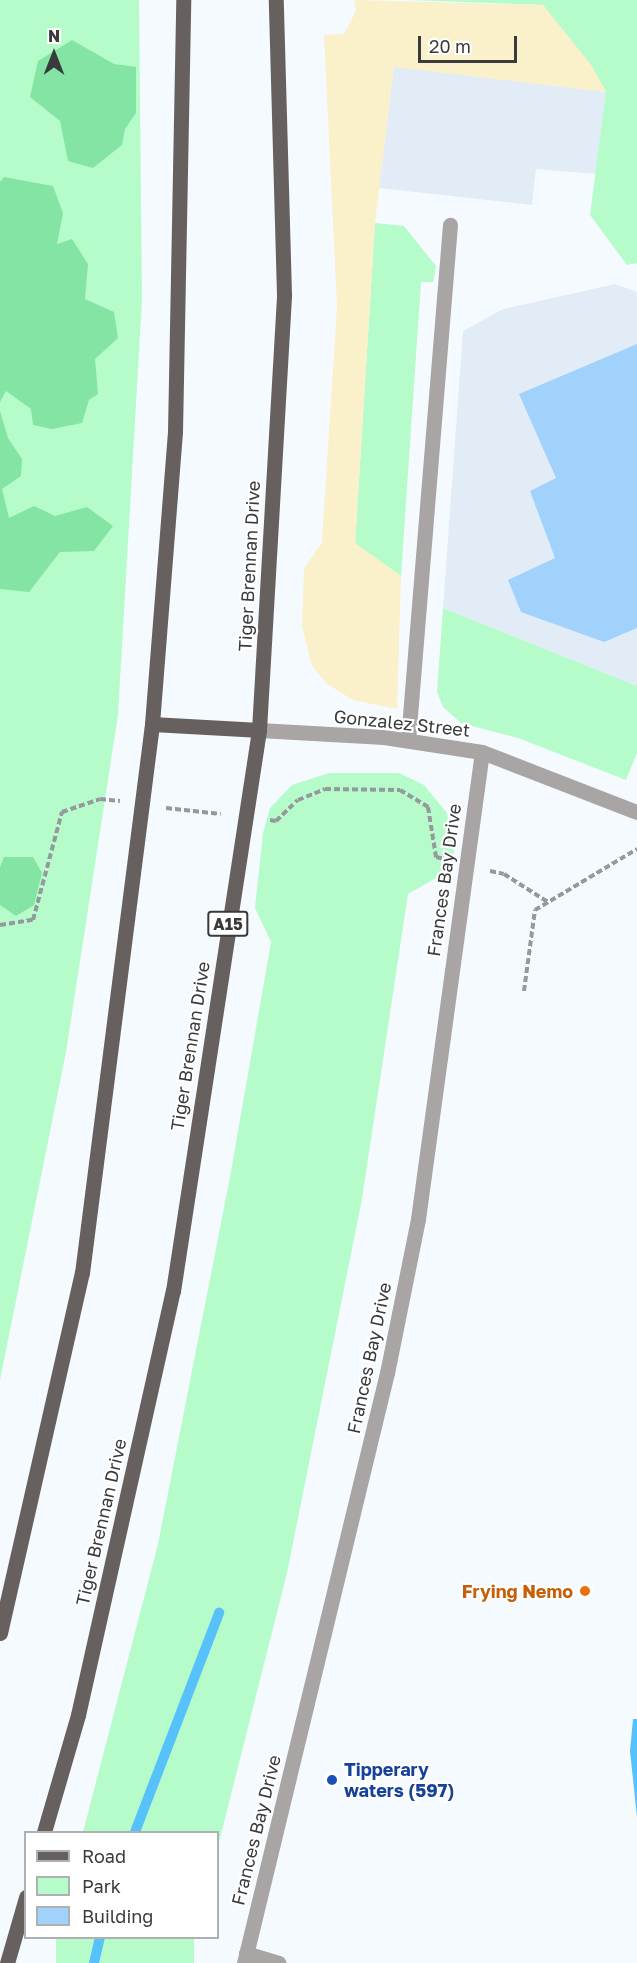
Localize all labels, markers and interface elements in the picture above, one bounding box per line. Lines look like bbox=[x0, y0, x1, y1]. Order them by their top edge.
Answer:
north arrow bbox=[24, 24, 84, 84]
scale bar bbox=[421, 24, 520, 62]
text: N bbox=[48, 26, 60, 46]
text: 20 m bbox=[429, 35, 471, 57]
street label: Tiger Brennan Drive bbox=[234, 480, 264, 652]
street label: Gonzalez Street bbox=[333, 705, 471, 741]
street label: Frances Bay Drive bbox=[423, 802, 465, 958]
road number: A15 bbox=[207, 911, 249, 937]
street label: Tiger Brennan Drive bbox=[166, 960, 214, 1132]
street label: Frances Bay Drive bbox=[342, 1280, 396, 1436]
street label: Tiger Brennan Drive bbox=[71, 1436, 131, 1608]
place label: Frying Nemo bbox=[462, 1580, 573, 1602]
marker: Frying Nemo bbox=[578, 1584, 592, 1598]
street label: Frances Bay Drive bbox=[227, 1753, 285, 1907]
place label: Tipperary waters (597) bbox=[344, 1759, 454, 1802]
marker: Tipperary waters (597) bbox=[325, 1773, 339, 1787]
legend bbox=[24, 1831, 219, 1939]
text: Road bbox=[82, 1845, 126, 1867]
text: Park bbox=[82, 1875, 121, 1897]
text: Building bbox=[82, 1905, 153, 1927]

